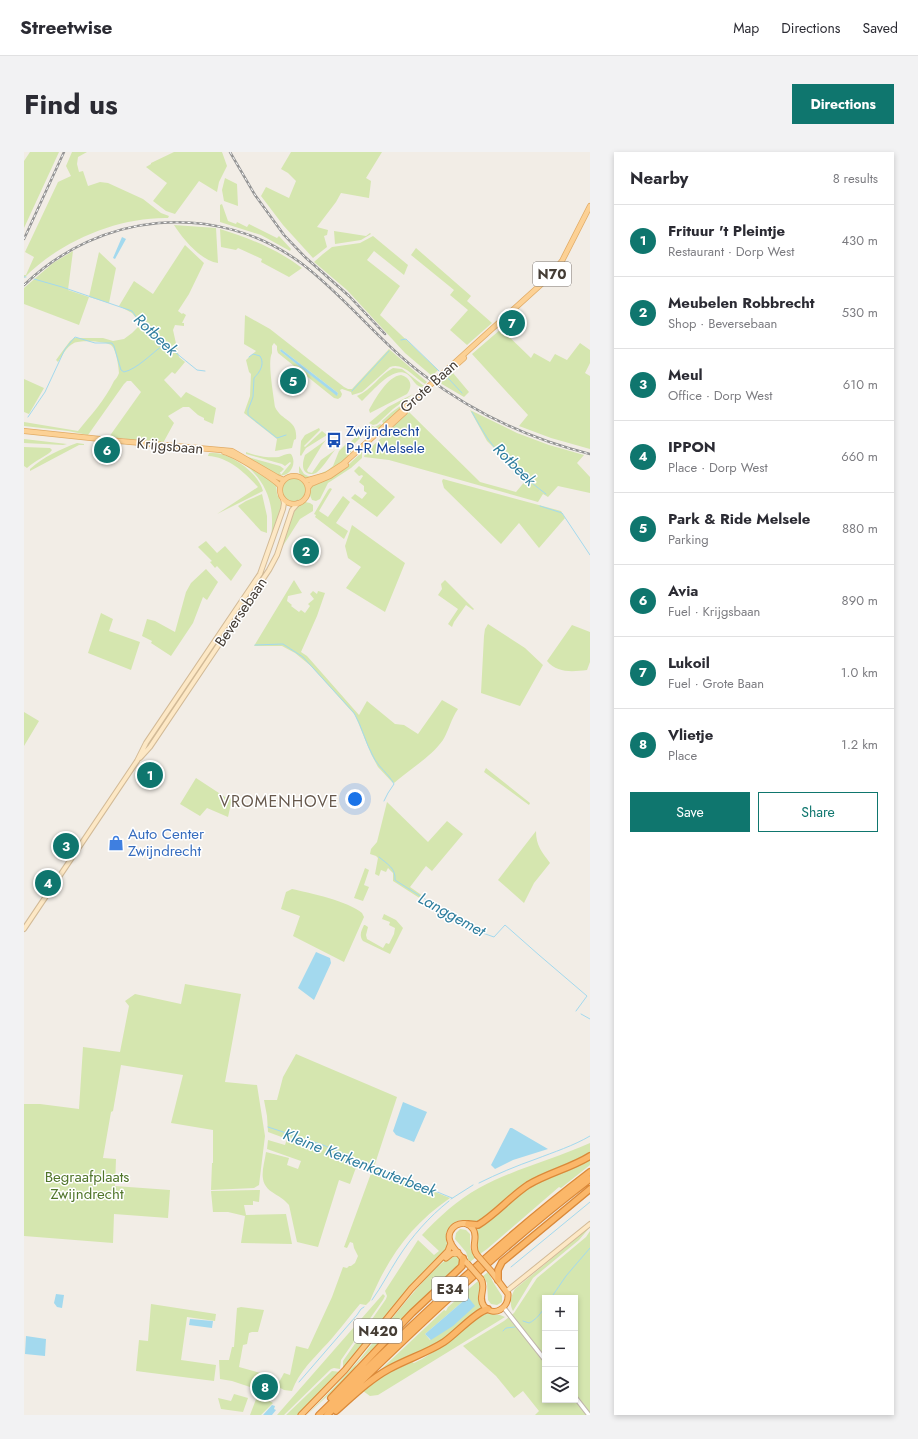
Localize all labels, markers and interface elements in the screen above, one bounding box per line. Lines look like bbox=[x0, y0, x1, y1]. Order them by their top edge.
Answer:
text: Streetwise bbox=[20, 14, 113, 41]
text: Map bbox=[733, 18, 759, 38]
text: Directions bbox=[781, 18, 841, 38]
text: Saved bbox=[863, 18, 898, 38]
text: Find us bbox=[24, 84, 118, 125]
button: Directions bbox=[792, 84, 894, 124]
text: Nearby bbox=[630, 166, 688, 190]
text: 8 results bbox=[833, 169, 878, 188]
text: Frituur 't Pleintje bbox=[668, 220, 785, 242]
text: 1 bbox=[640, 231, 646, 250]
text: 430 m bbox=[841, 231, 878, 250]
text: Restaurant · Dorp West bbox=[668, 242, 794, 261]
road number: N70 bbox=[533, 262, 571, 286]
text: Meubelen Robbrecht bbox=[668, 292, 815, 314]
text: 2 bbox=[639, 303, 647, 322]
text: 530 m bbox=[842, 303, 878, 322]
water label: Rotbeek bbox=[129, 308, 184, 362]
pin: 7 bbox=[499, 308, 525, 338]
text: Shop · Beversebaan bbox=[668, 314, 777, 333]
street label: Grote Baan bbox=[395, 354, 463, 418]
text: Meul bbox=[668, 364, 703, 386]
pin: 5 bbox=[280, 366, 306, 396]
text: 3 bbox=[639, 375, 647, 394]
text: 610 m bbox=[843, 375, 878, 394]
text: Office · Dorp West bbox=[668, 386, 772, 405]
place label: Zwijndrecht P+R Melsele bbox=[346, 420, 425, 459]
bus stop icon: Zwijndrecht P+R Melsele bbox=[325, 431, 343, 449]
street label: Krijgsbaan bbox=[136, 432, 204, 460]
pin: 6 bbox=[94, 435, 120, 465]
text: IPPON bbox=[668, 436, 716, 458]
water label: Rotbeek bbox=[488, 438, 542, 492]
text: 4 bbox=[638, 447, 648, 466]
text: 660 m bbox=[841, 447, 878, 466]
text: Place · Dorp West bbox=[668, 458, 768, 477]
text: Park & Ride Melsele bbox=[668, 508, 810, 530]
text: 5 bbox=[639, 519, 647, 538]
text: 880 m bbox=[842, 519, 878, 538]
text: Parking bbox=[668, 530, 709, 549]
pin: 2 bbox=[293, 536, 319, 566]
street label: Beversebaan bbox=[210, 573, 272, 651]
text: Avia bbox=[668, 580, 698, 602]
text: 6 bbox=[639, 591, 647, 610]
text: 890 m bbox=[842, 591, 878, 610]
text: Fuel · Krijgsbaan bbox=[668, 602, 760, 621]
text: Lukoil bbox=[668, 652, 710, 674]
text: 7 bbox=[639, 663, 647, 682]
text: 1.0 km bbox=[841, 663, 878, 682]
text: Fuel · Grote Baan bbox=[668, 674, 764, 693]
text: Vlietje bbox=[668, 724, 713, 746]
text: 8 bbox=[639, 735, 647, 754]
text: 1.2 km bbox=[841, 735, 878, 754]
text: Place bbox=[668, 746, 697, 765]
pin: 1 bbox=[137, 760, 163, 790]
your location bbox=[345, 789, 365, 809]
district label: VROMENHOVE bbox=[219, 790, 339, 813]
button: Save bbox=[630, 792, 750, 832]
button: Share bbox=[758, 792, 878, 832]
place label: Auto Center Zwijndrecht bbox=[128, 823, 205, 862]
pin: 3 bbox=[53, 831, 79, 861]
shop icon: Auto Center Zwijndrecht bbox=[107, 834, 125, 852]
pin: 4 bbox=[35, 868, 61, 898]
water label: Langgemet bbox=[414, 887, 491, 943]
water label: Kleine Kerkenkauterbeek bbox=[280, 1123, 441, 1203]
park label: Begraafplaats Zwijndrecht bbox=[45, 1166, 129, 1205]
road number: E34 bbox=[432, 1277, 468, 1301]
map controls bbox=[542, 1295, 578, 1403]
button: + bbox=[542, 1295, 578, 1331]
road number: N420 bbox=[354, 1319, 402, 1343]
button: − bbox=[542, 1331, 578, 1367]
button: layers bbox=[542, 1367, 578, 1403]
pin: 8 bbox=[252, 1372, 278, 1402]

